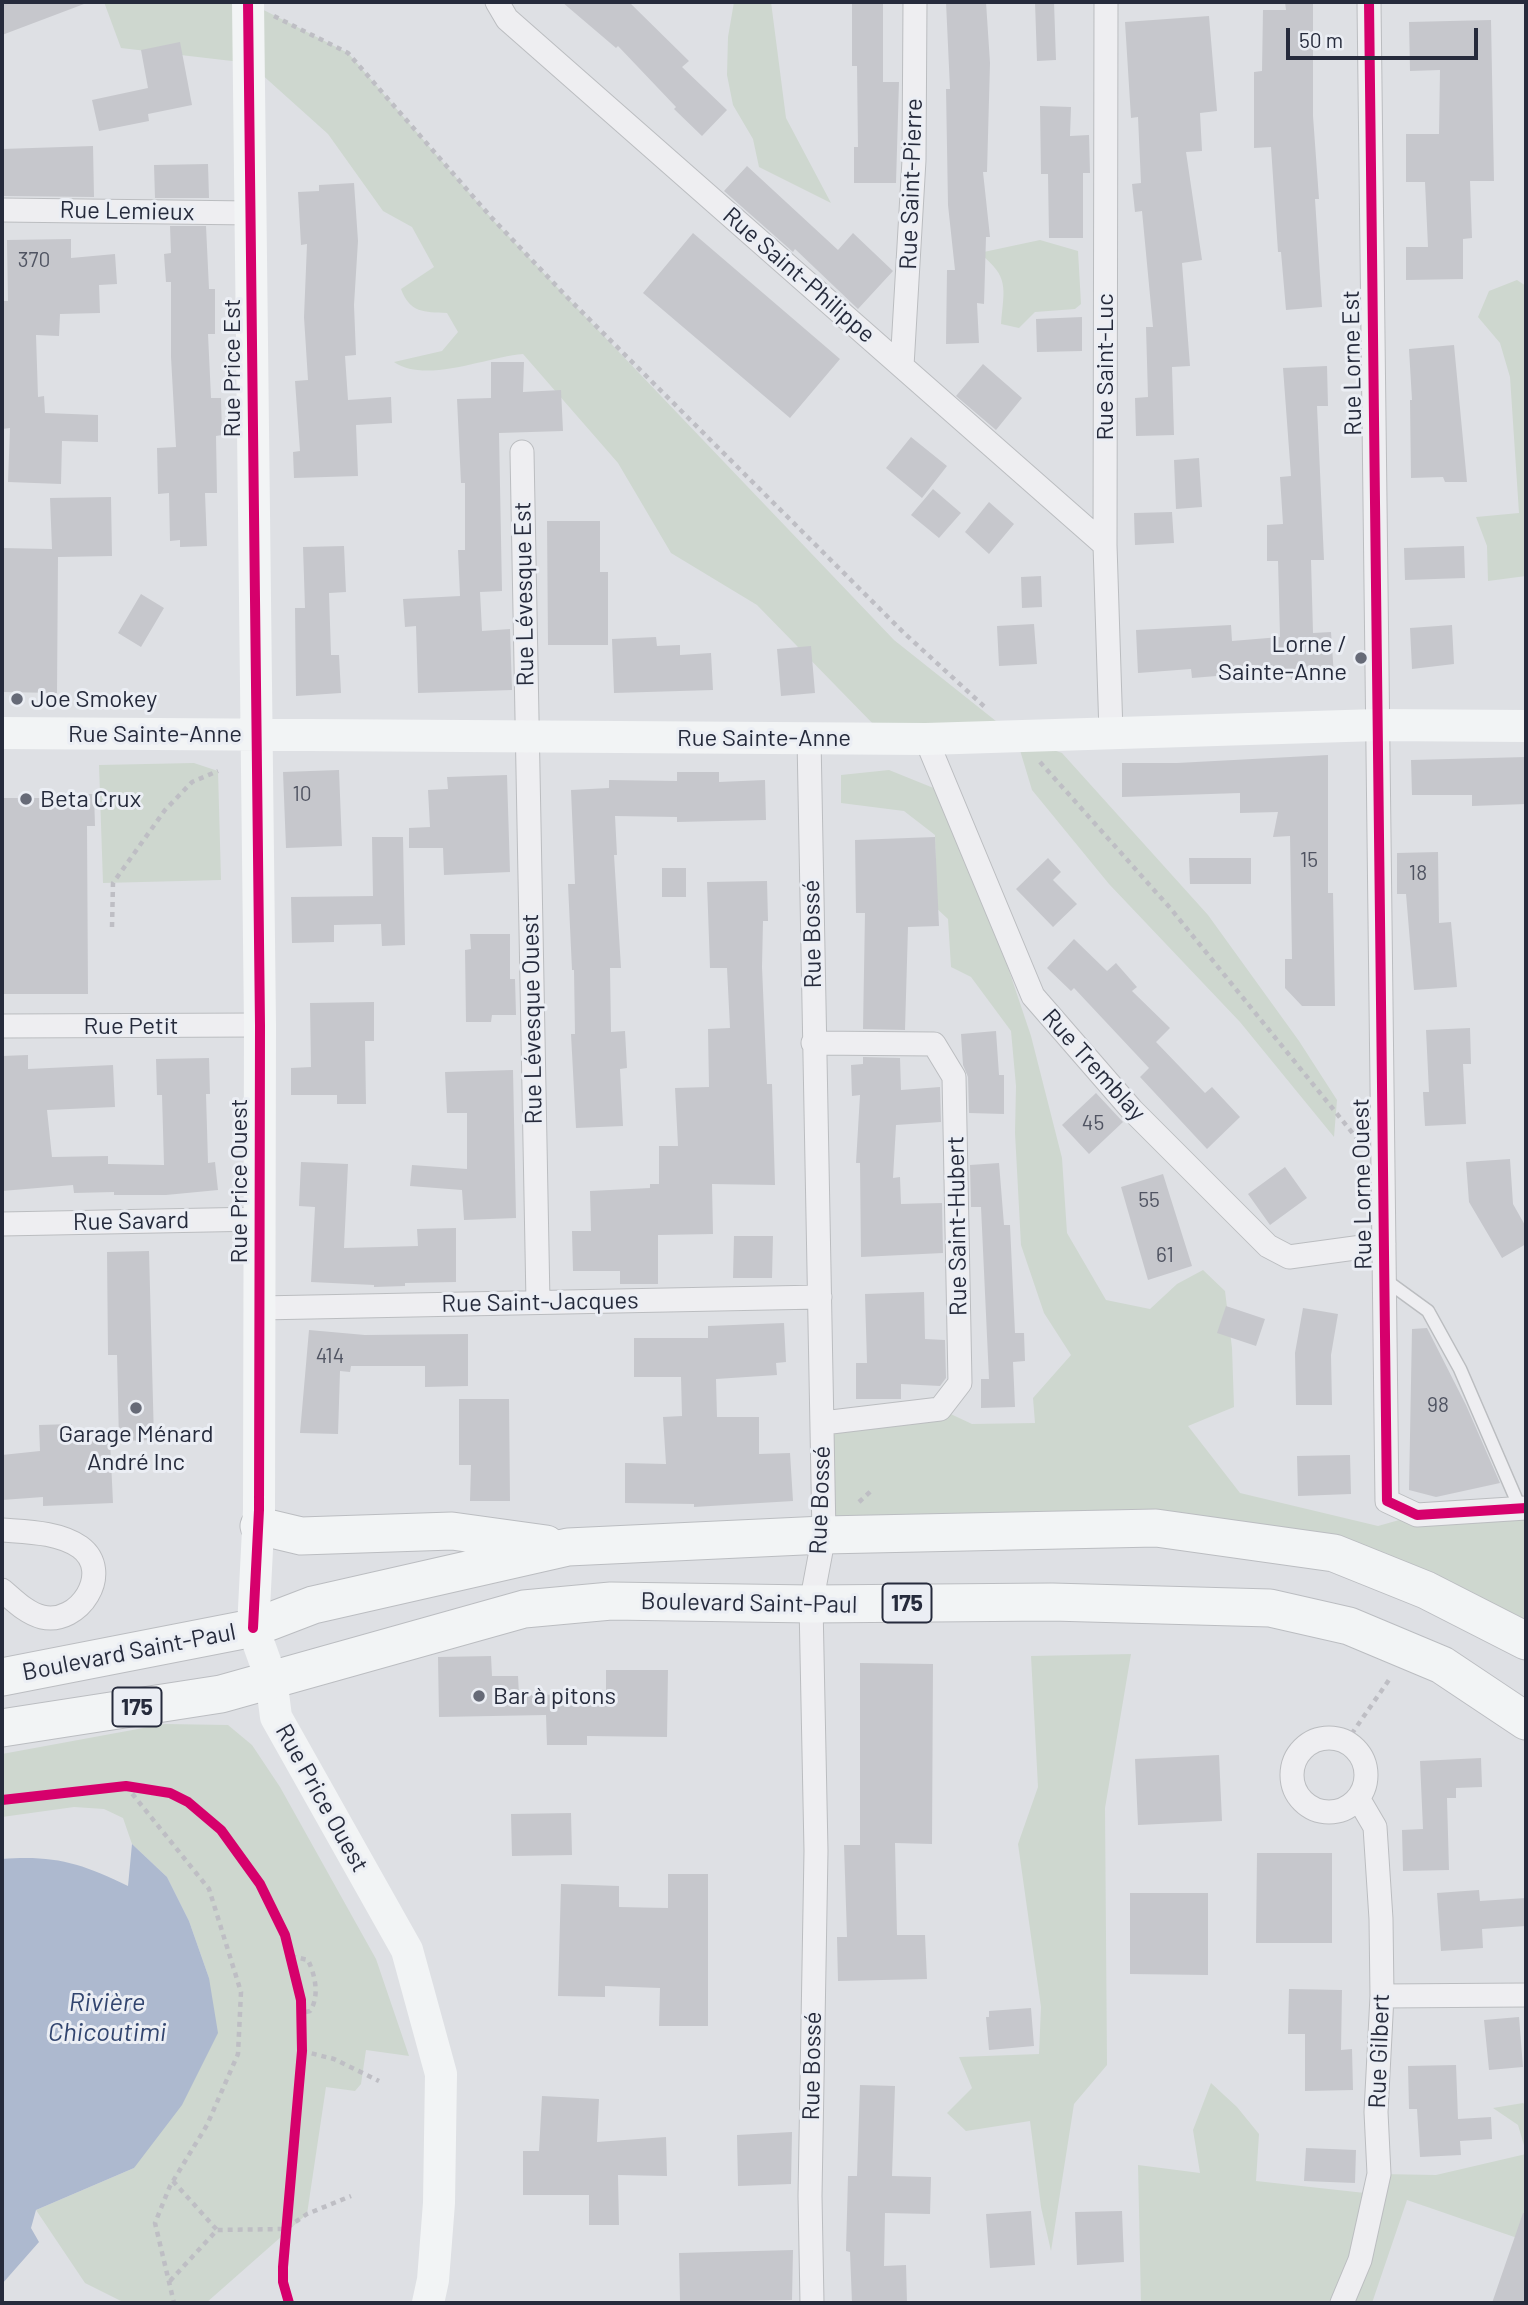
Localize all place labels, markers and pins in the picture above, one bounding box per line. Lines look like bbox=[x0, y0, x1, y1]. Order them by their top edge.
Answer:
place label: Lorne / Sainte-Anne bbox=[1218, 630, 1347, 686]
marker: Lorne / Sainte-Anne bbox=[1353, 650, 1369, 666]
place label: Joe Smokey bbox=[31, 685, 157, 713]
marker: Joe Smokey bbox=[9, 691, 25, 707]
place label: Beta Crux bbox=[40, 785, 141, 813]
marker: Beta Crux bbox=[18, 791, 34, 807]
marker: Garage Ménard André Inc bbox=[128, 1400, 144, 1416]
place label: Garage Ménard André Inc bbox=[58, 1420, 214, 1476]
place label: Bar à pitons bbox=[493, 1682, 616, 1710]
marker: Bar à pitons bbox=[471, 1688, 487, 1704]

